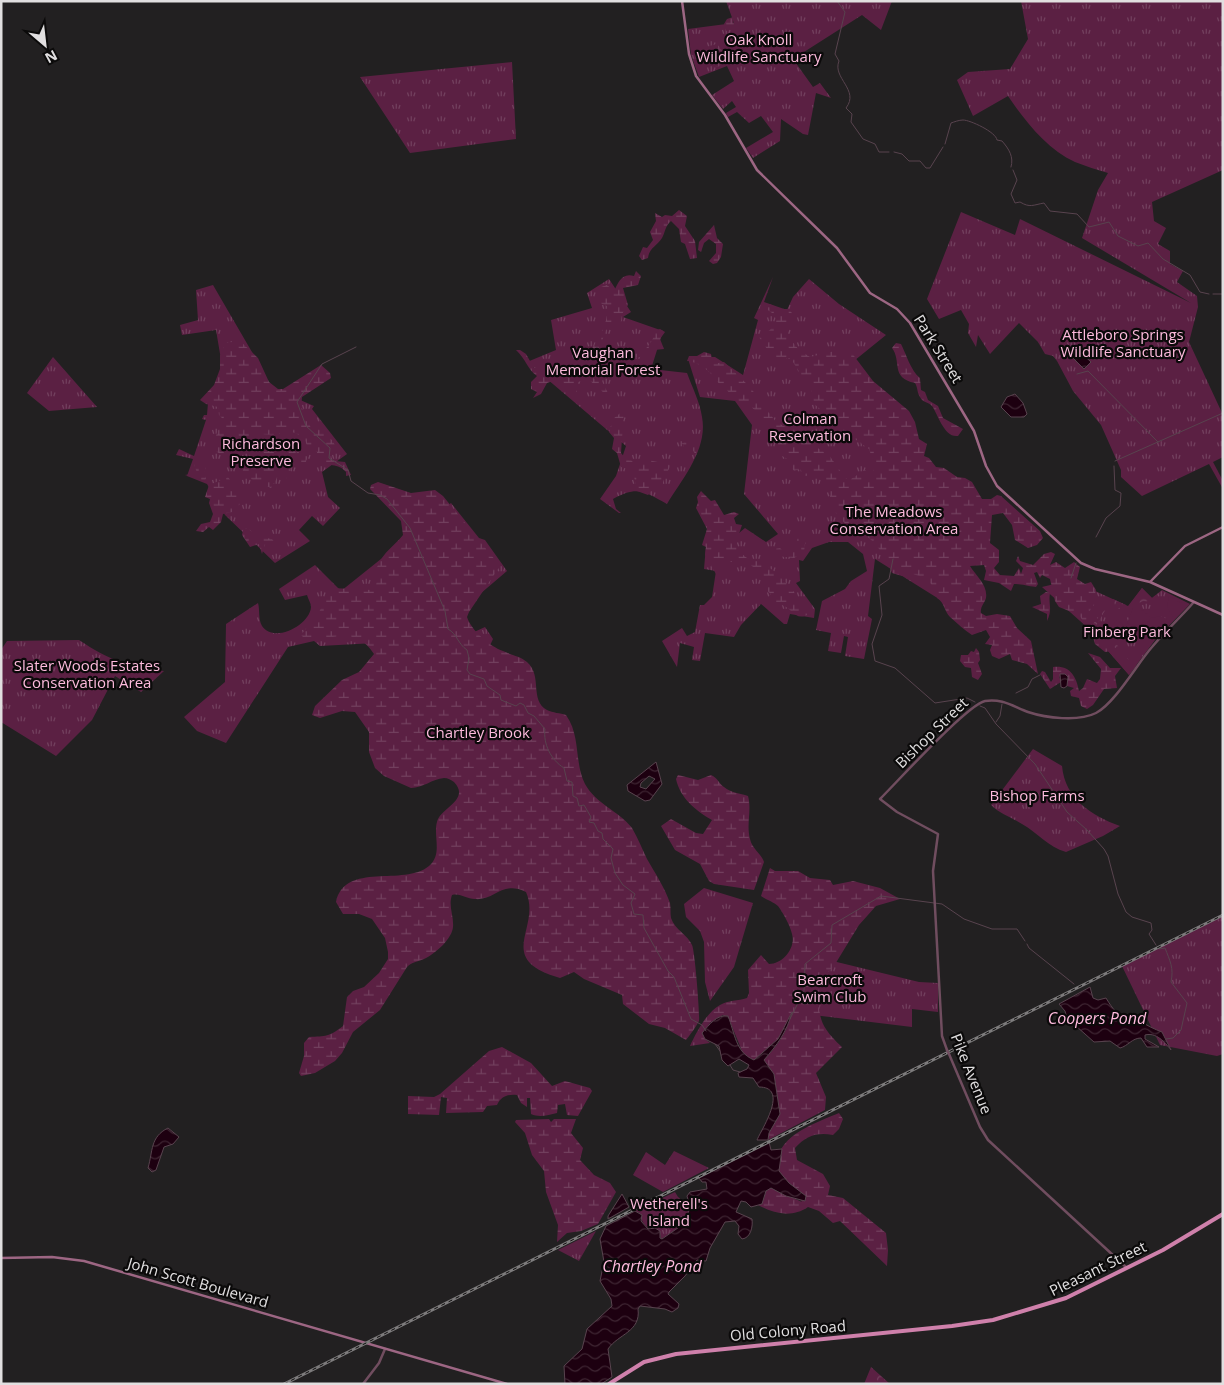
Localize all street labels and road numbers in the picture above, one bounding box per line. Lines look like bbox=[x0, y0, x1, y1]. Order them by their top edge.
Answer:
street label: Park Street bbox=[910, 310, 968, 386]
street label: Bishop Street bbox=[891, 692, 972, 772]
street label: Pike Avenue bbox=[947, 1030, 997, 1117]
street label: Pleasant Street bbox=[1046, 1236, 1149, 1300]
street label: John Scott Boulevard bbox=[124, 1252, 271, 1312]
street label: Old Colony Road bbox=[729, 1315, 847, 1345]

